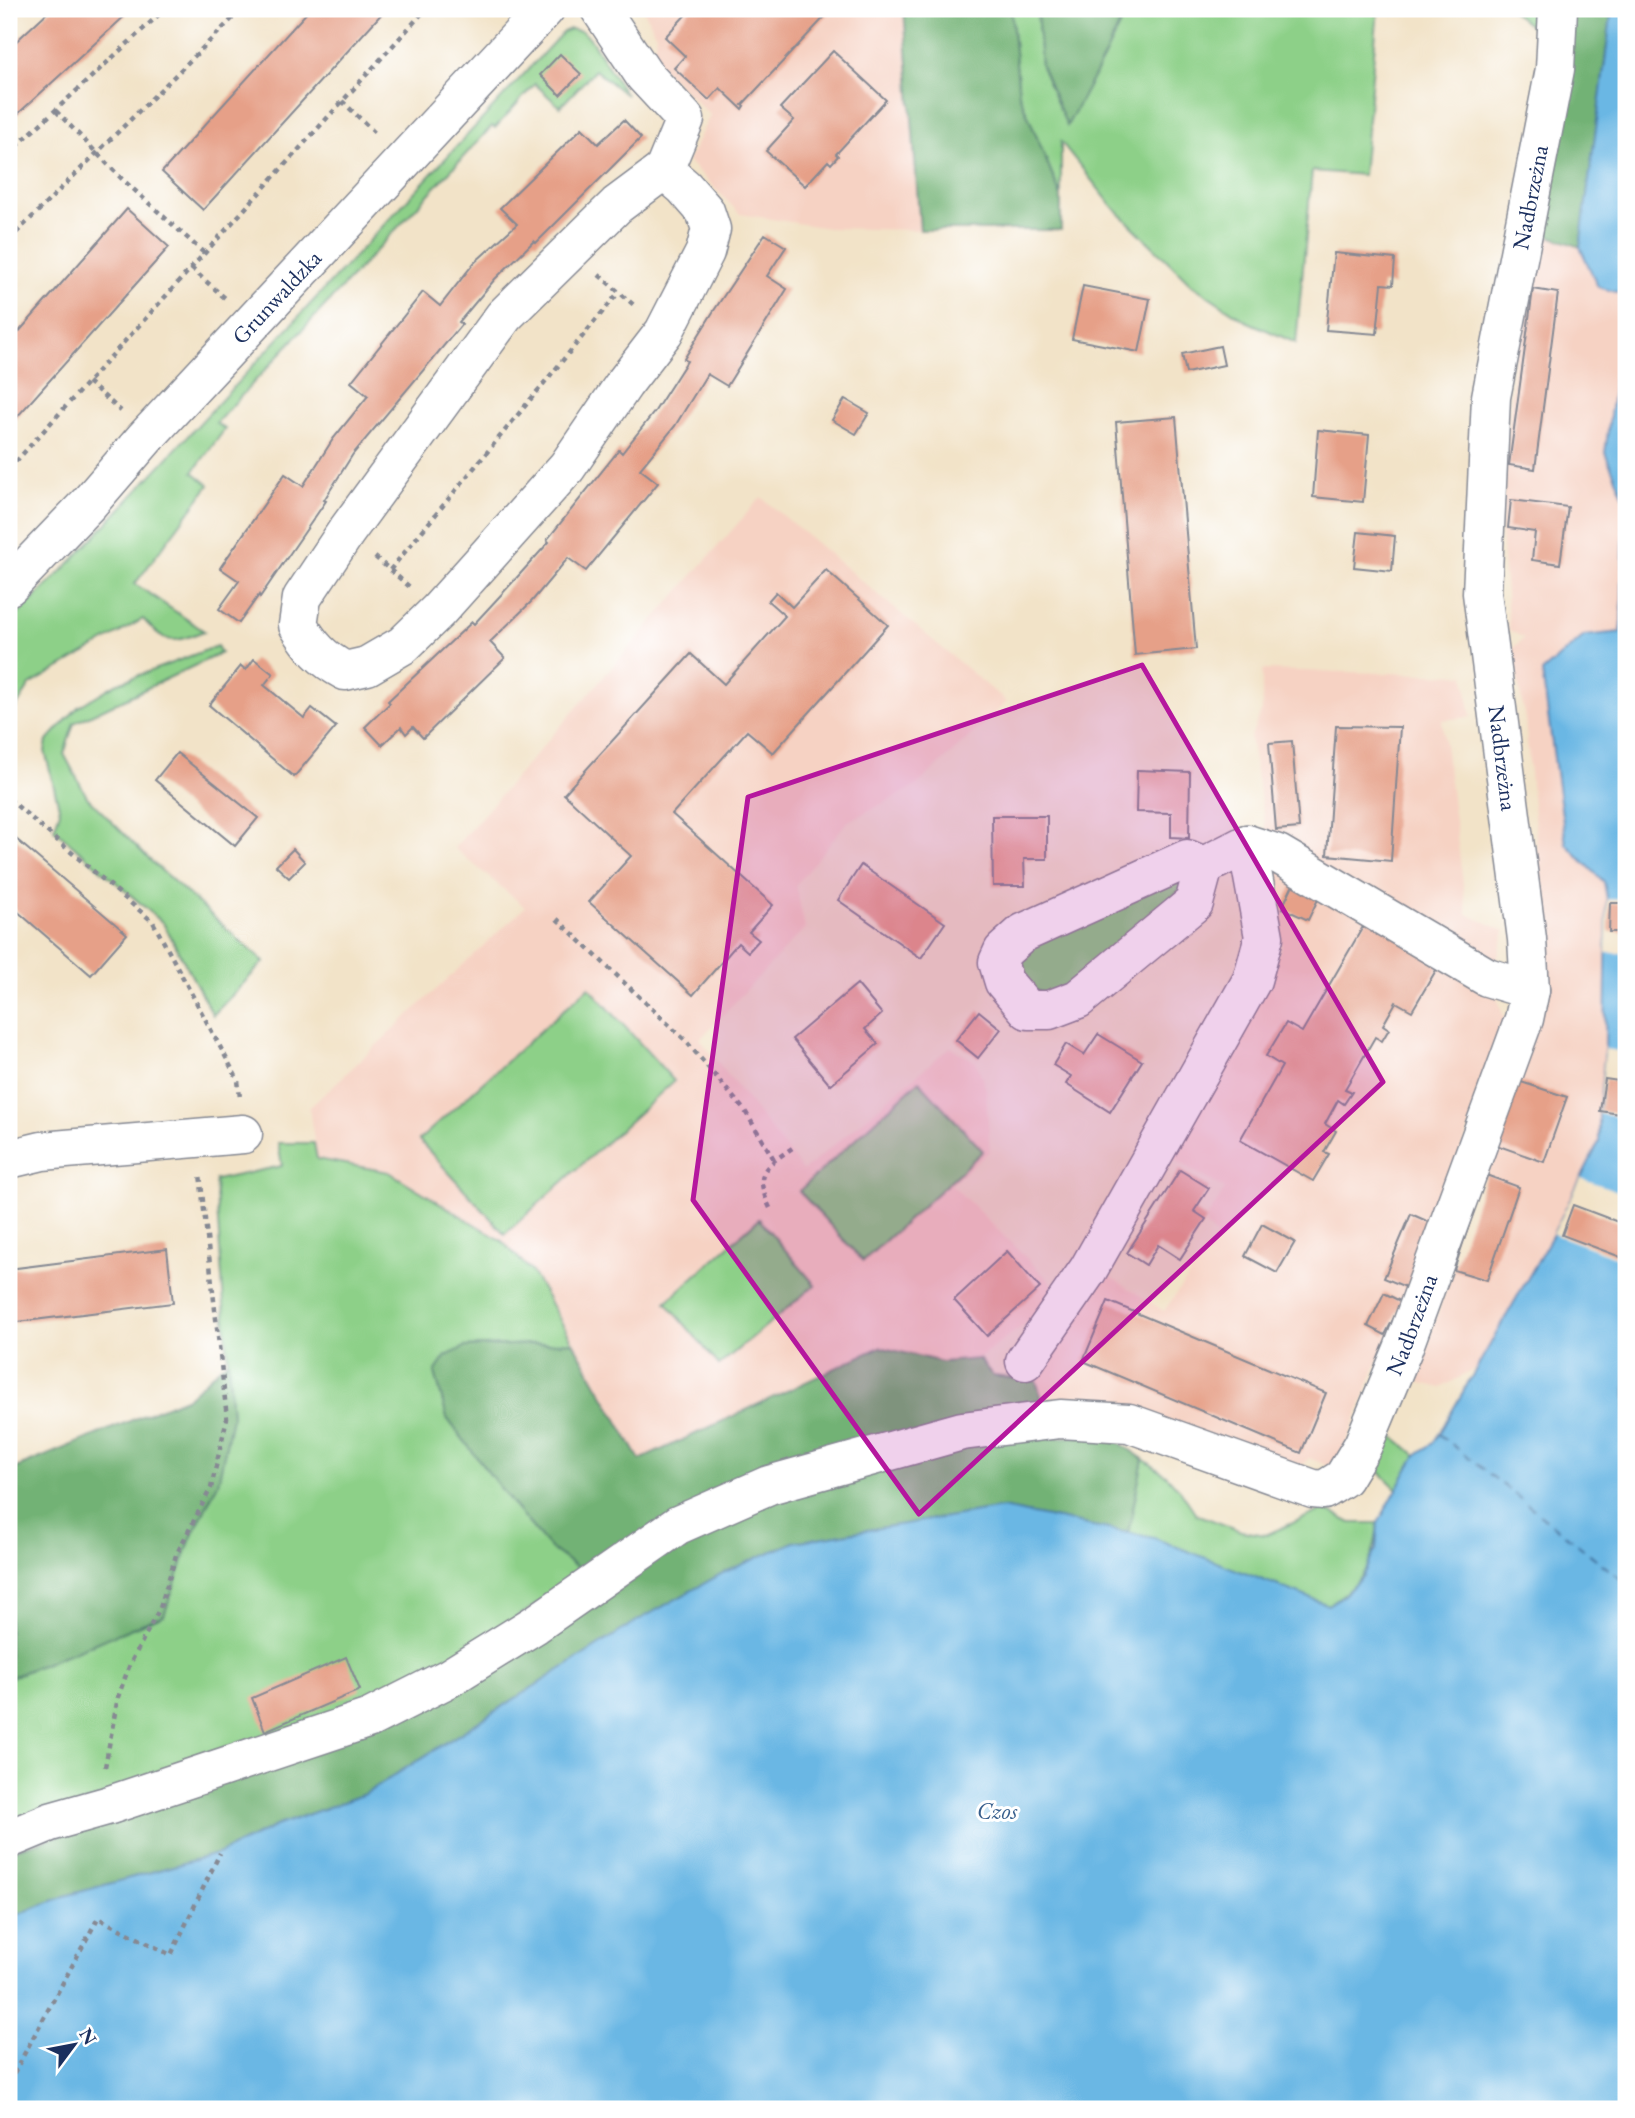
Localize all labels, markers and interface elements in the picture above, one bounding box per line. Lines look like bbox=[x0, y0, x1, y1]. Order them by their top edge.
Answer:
street label: Nadbrzeżna bbox=[1505, 141, 1555, 252]
street label: Grunwaldzka bbox=[225, 243, 329, 350]
street label: Nadbrzeżna bbox=[1482, 703, 1524, 813]
street label: Nadbrzeżna bbox=[1379, 1269, 1445, 1380]
water label: Czos bbox=[977, 1795, 1018, 1826]
north arrow bbox=[38, 2010, 108, 2080]
text: N bbox=[73, 2023, 103, 2050]

